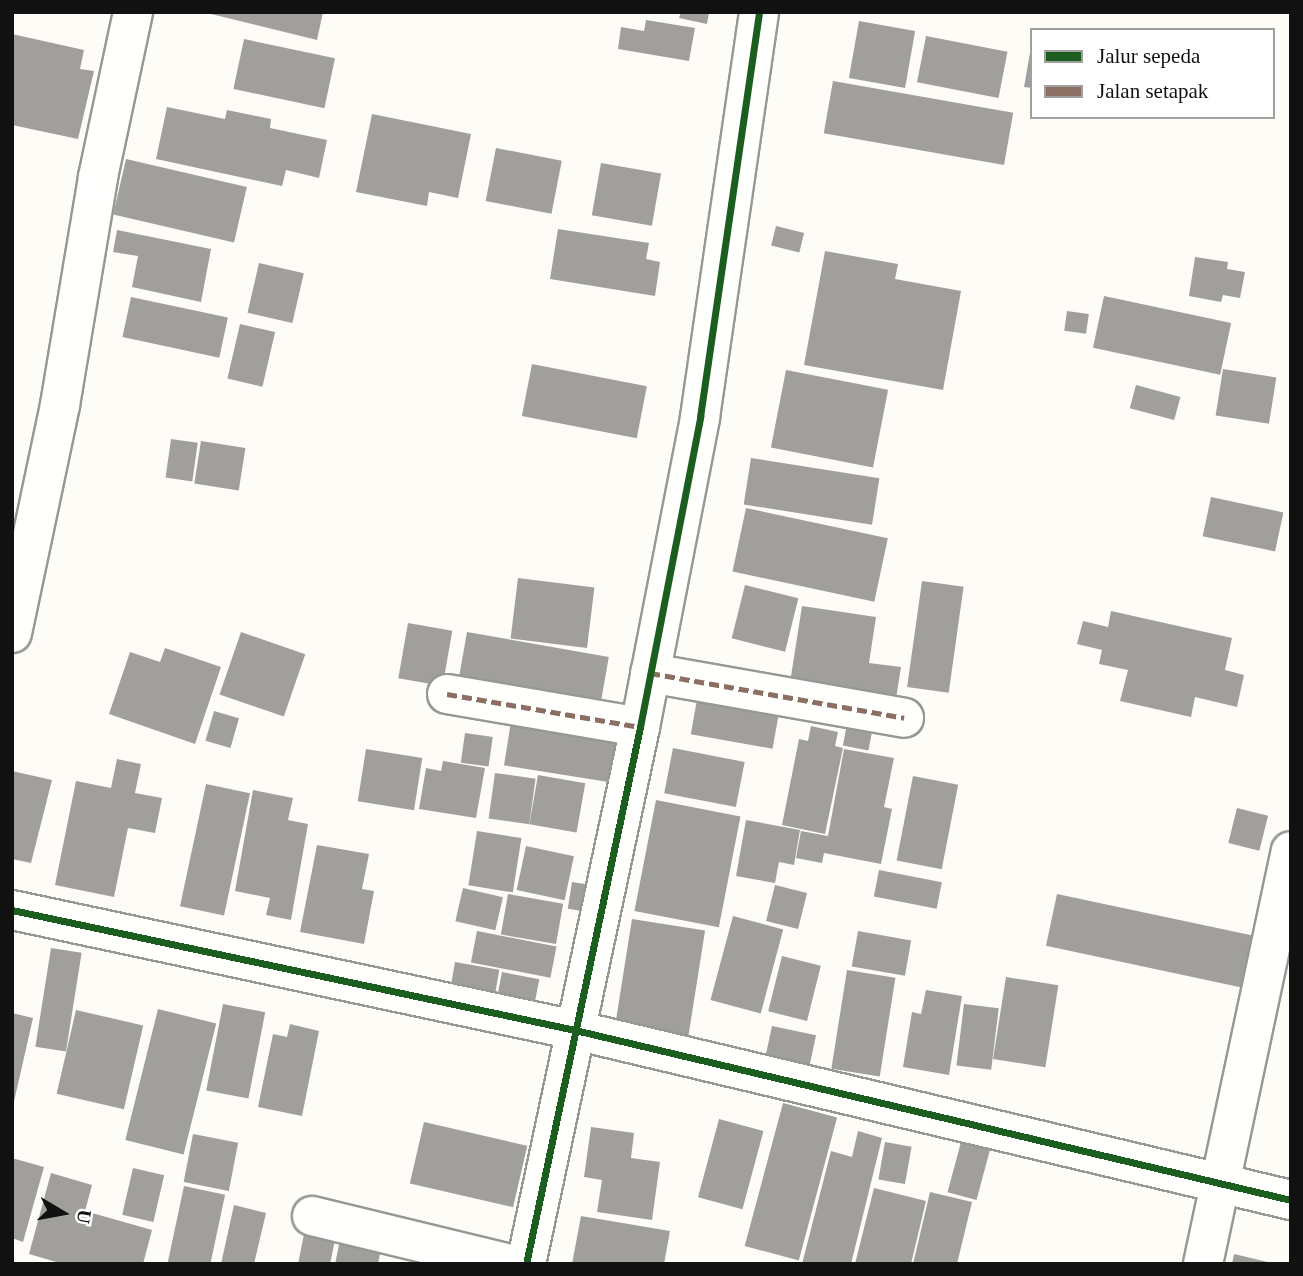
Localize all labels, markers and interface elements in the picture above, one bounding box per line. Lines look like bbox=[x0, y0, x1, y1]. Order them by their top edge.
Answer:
legend bbox=[1030, 28, 1275, 119]
text: Jalur sepeda bbox=[1097, 44, 1200, 68]
text: Jalan setapak bbox=[1097, 79, 1208, 103]
north arrow bbox=[28, 1178, 98, 1248]
text: U bbox=[73, 1208, 96, 1225]

